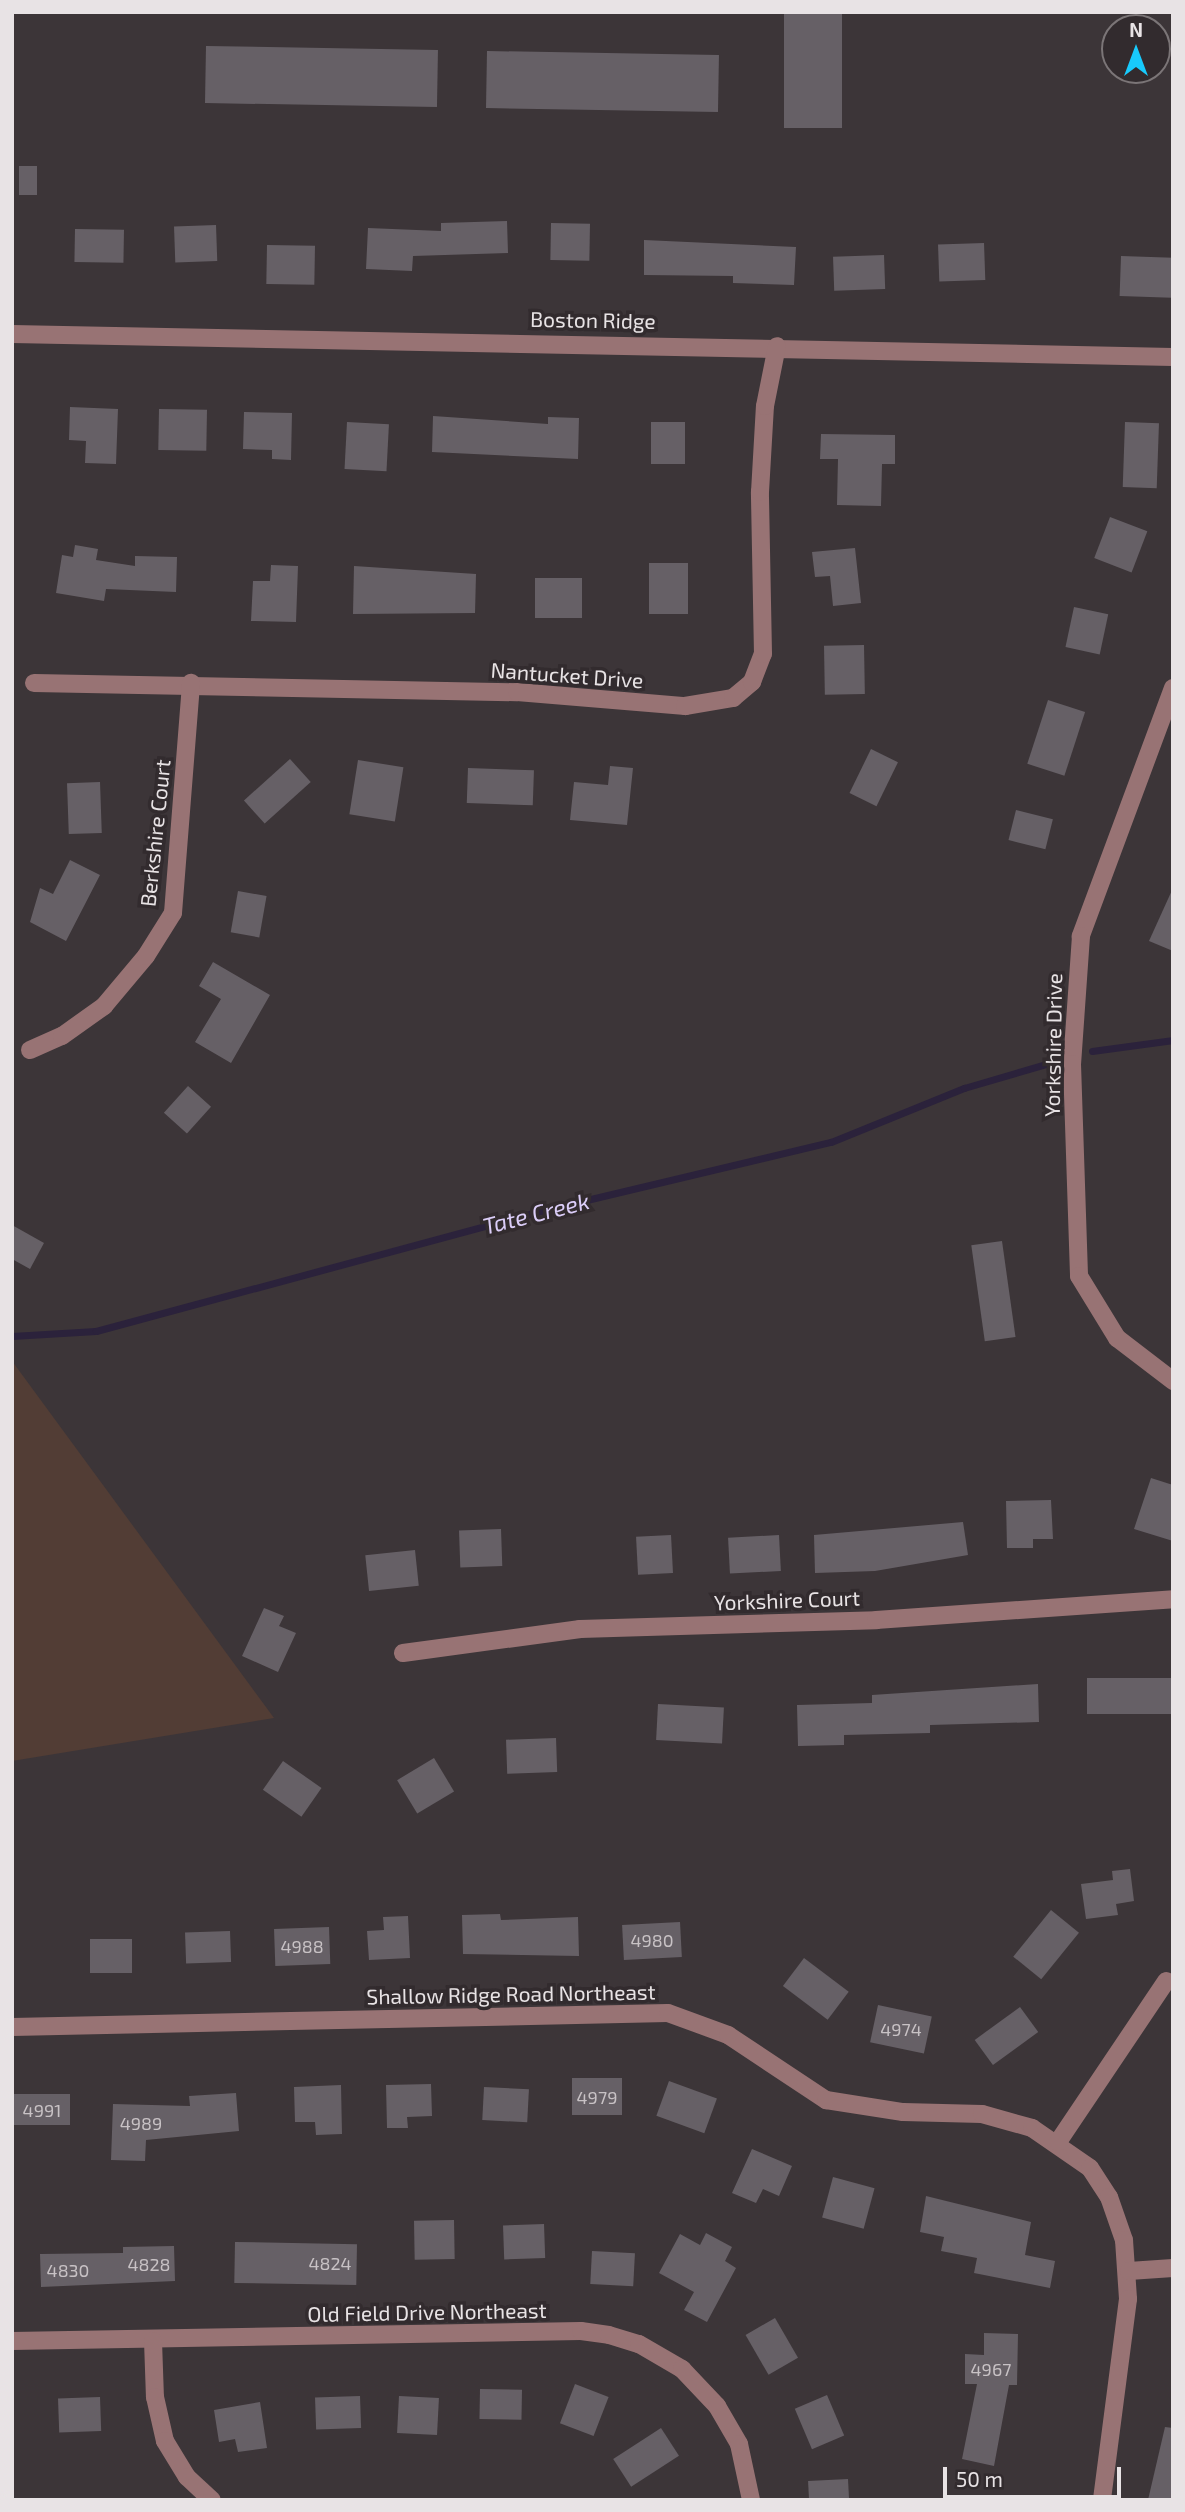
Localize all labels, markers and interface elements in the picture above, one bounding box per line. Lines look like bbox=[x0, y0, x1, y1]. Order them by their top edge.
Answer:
north arrow bbox=[1101, 14, 1171, 84]
text: N bbox=[1129, 18, 1143, 41]
street label: Boston Ridge bbox=[530, 306, 656, 334]
street label: Nantucket Drive bbox=[490, 657, 644, 693]
street label: Berkshire Court bbox=[135, 758, 175, 908]
street label: Yorkshire Drive bbox=[1039, 973, 1067, 1117]
water label: Tate Creek bbox=[480, 1186, 592, 1240]
street label: Yorkshire Court bbox=[714, 1585, 860, 1615]
house number: 4980 bbox=[630, 1929, 674, 1951]
house number: 4988 bbox=[280, 1935, 324, 1957]
street label: Shallow Ridge Road Northeast bbox=[366, 1979, 656, 2009]
house number: 4974 bbox=[880, 2018, 922, 2040]
house number: 4979 bbox=[577, 2086, 617, 2108]
house number: 4991 bbox=[23, 2099, 61, 2121]
house number: 4989 bbox=[120, 2112, 162, 2134]
house number: 4824 bbox=[308, 2252, 352, 2274]
house number: 4828 bbox=[127, 2253, 171, 2275]
house number: 4830 bbox=[47, 2259, 89, 2281]
street label: Old Field Drive Northeast bbox=[307, 2297, 547, 2327]
house number: 4967 bbox=[971, 2358, 1011, 2380]
scale bar bbox=[947, 2452, 1126, 2496]
text: 50 m bbox=[956, 2466, 1003, 2491]

